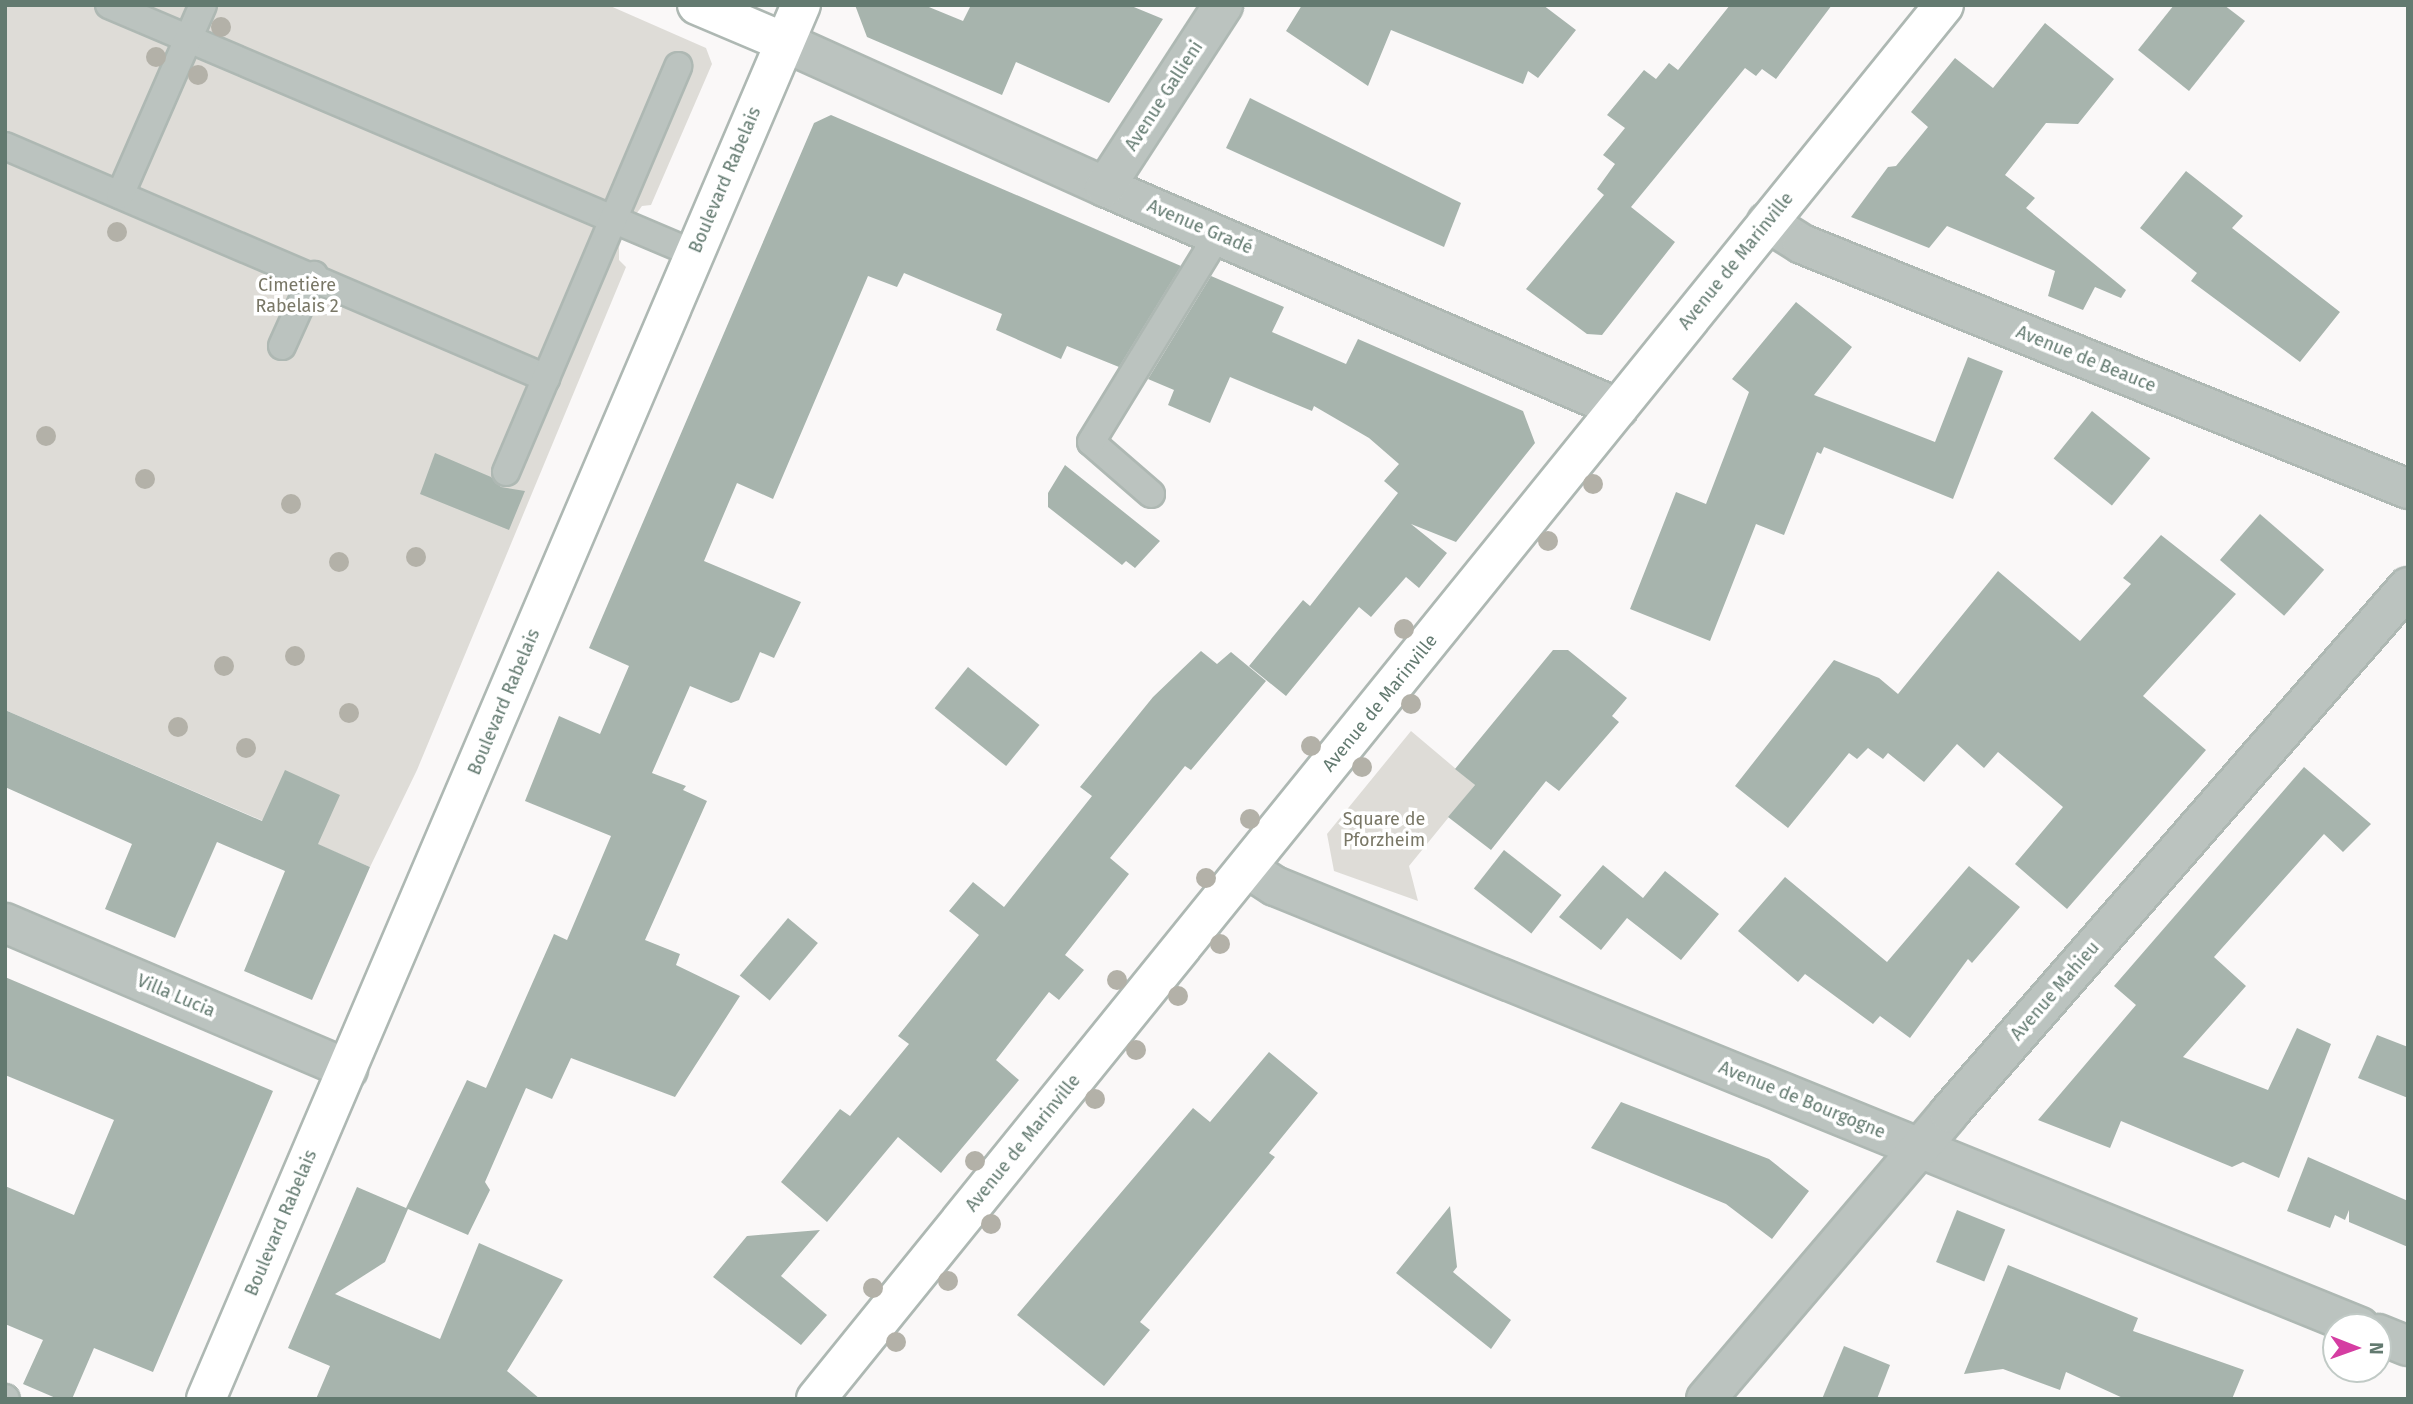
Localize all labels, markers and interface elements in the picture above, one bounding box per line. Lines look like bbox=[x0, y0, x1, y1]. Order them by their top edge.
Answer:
street label: Avenue Gallieni bbox=[1120, 37, 1208, 155]
street label: Boulevard Rabelais bbox=[684, 104, 766, 256]
street label: Avenue de Marinville bbox=[1674, 188, 1798, 334]
street label: Avenue Gradé bbox=[1144, 195, 1256, 259]
park label: Cimetière Rabelais 2 bbox=[255, 275, 339, 318]
street label: Avenue de Beauce bbox=[2013, 321, 2159, 397]
street label: Boulevard Rabelais bbox=[463, 626, 545, 778]
street label: Avenue de Marinville bbox=[1318, 630, 1442, 776]
park label: Square de Pforzheim bbox=[1343, 809, 1425, 852]
street label: Avenue Mahieu bbox=[2006, 937, 2104, 1045]
street label: Villa Lucia bbox=[134, 970, 218, 1022]
street label: Avenue de Bourgogne bbox=[1716, 1057, 1888, 1143]
street label: Avenue de Marinville bbox=[961, 1070, 1085, 1216]
street label: Boulevard Rabelais bbox=[240, 1147, 322, 1299]
north arrow bbox=[2322, 1313, 2392, 1383]
text: N bbox=[2365, 1342, 2388, 1355]

